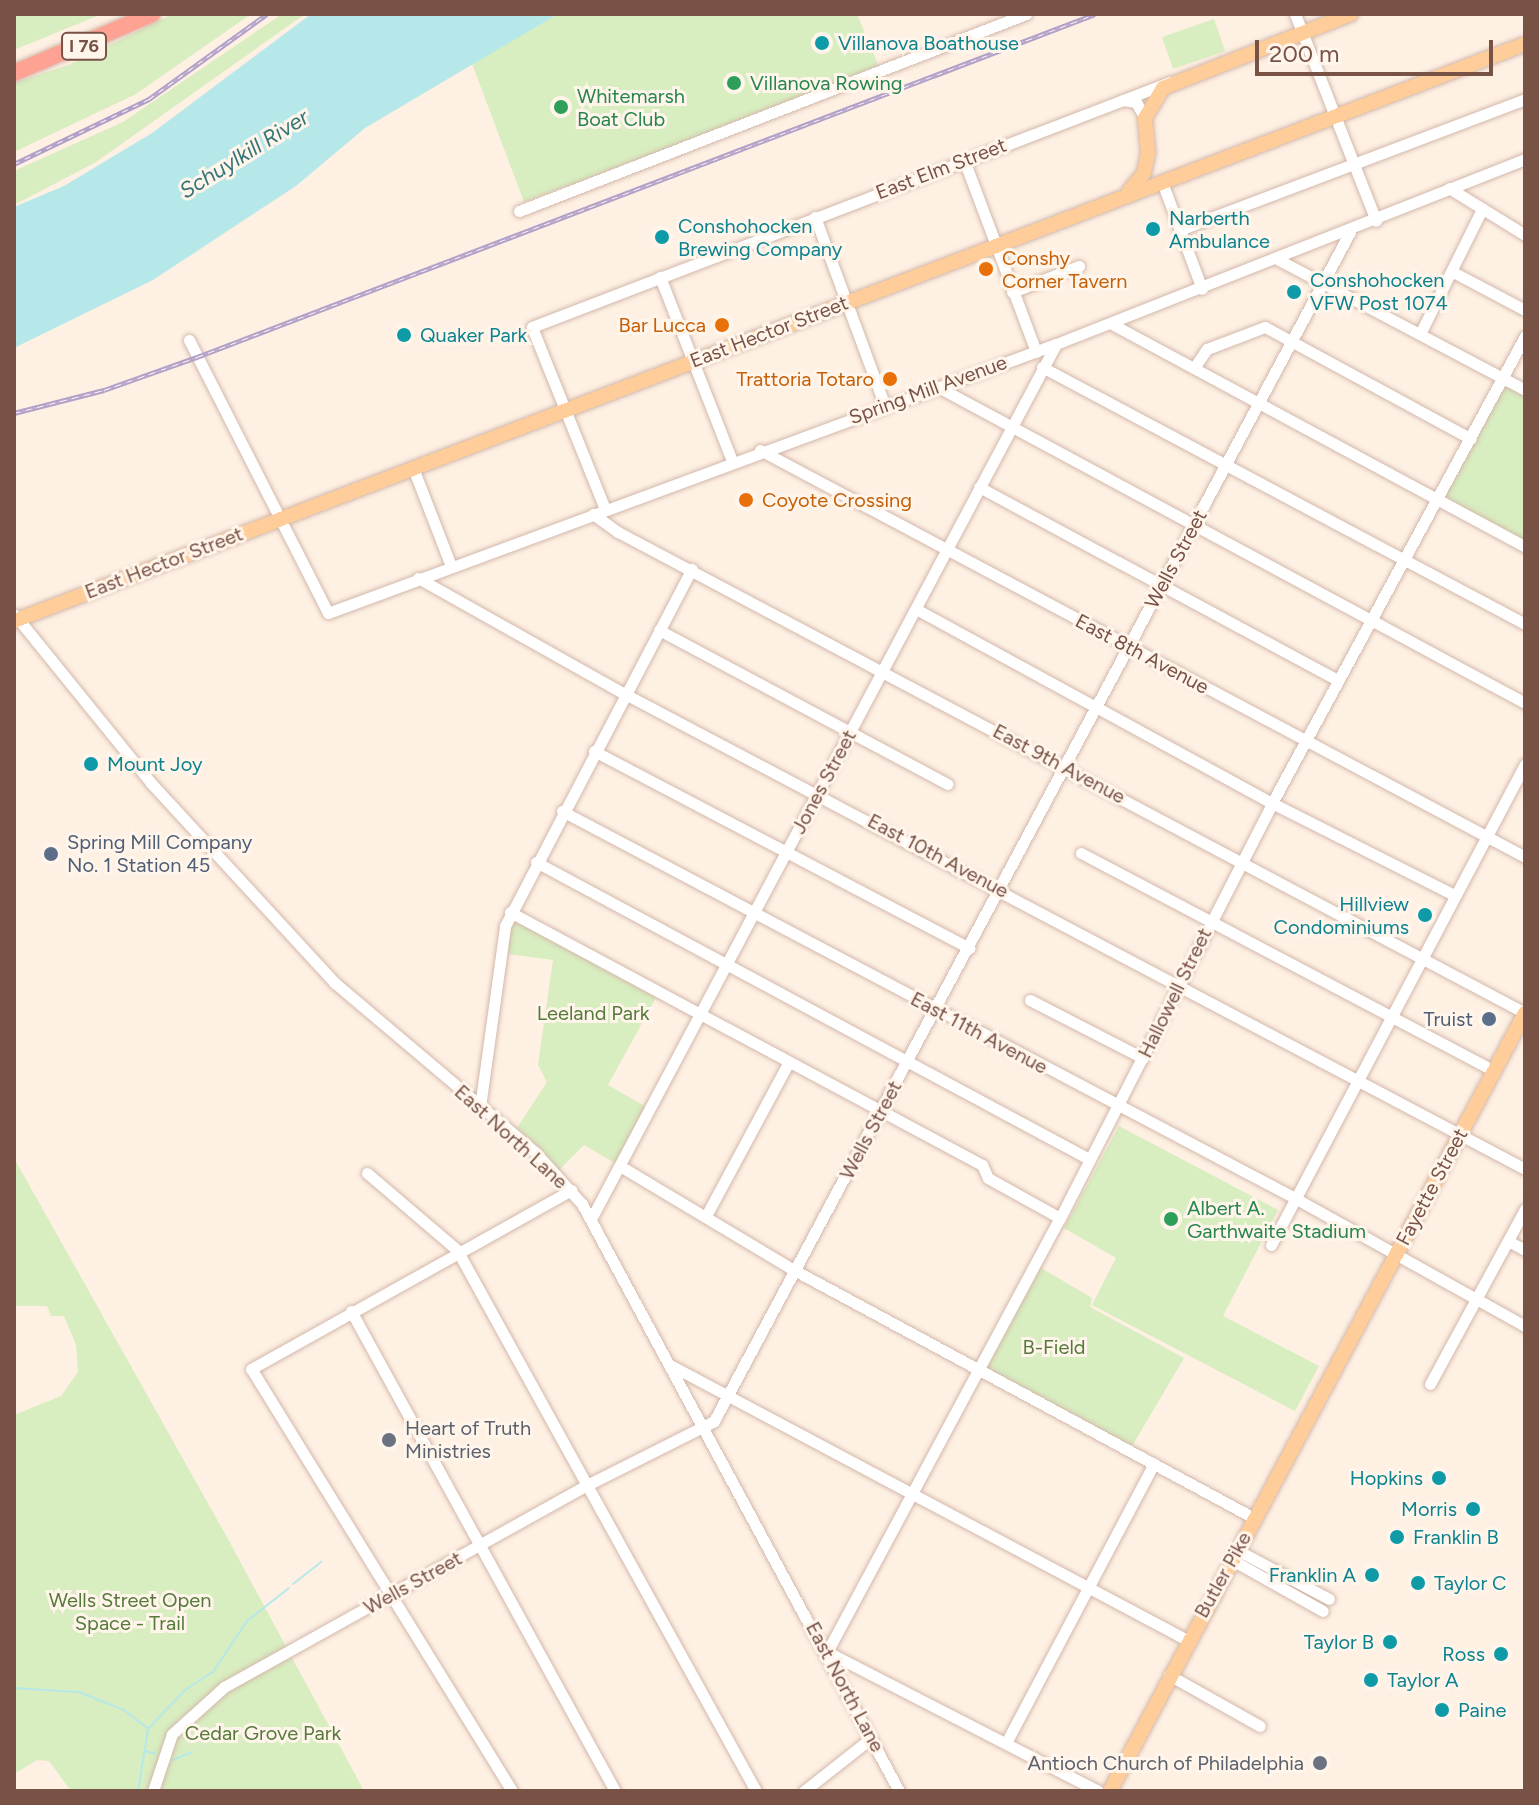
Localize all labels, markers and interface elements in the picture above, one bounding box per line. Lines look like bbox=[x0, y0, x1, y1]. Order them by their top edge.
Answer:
scale bar bbox=[1259, 24, 1497, 74]
place label: Villanova Boathouse bbox=[838, 31, 1019, 55]
road number: I 76 bbox=[60, 32, 108, 60]
marker: Villanova Boathouse bbox=[813, 34, 831, 52]
text: 200 m bbox=[1269, 39, 1340, 68]
place label: Villanova Rowing bbox=[750, 71, 902, 95]
marker: Villanova Rowing bbox=[725, 74, 743, 92]
place label: Whitemarsh Boat Club bbox=[577, 84, 685, 131]
marker: Whitemarsh Boat Club bbox=[552, 98, 570, 116]
water label: Schuylkill River bbox=[175, 104, 313, 204]
street label: East Elm Street bbox=[872, 133, 1010, 205]
place label: Narberth Ambulance bbox=[1169, 206, 1270, 253]
place label: Conshohocken Brewing Company bbox=[678, 214, 842, 261]
marker: Narberth Ambulance bbox=[1144, 220, 1162, 238]
marker: Conshohocken Brewing Company bbox=[653, 228, 671, 246]
place label: Conshy Corner Tavern bbox=[1002, 246, 1127, 293]
marker: Conshy Corner Tavern bbox=[977, 260, 995, 278]
place label: Conshohocken VFW Post 1074 bbox=[1310, 268, 1448, 315]
marker: Conshohocken VFW Post 1074 bbox=[1285, 283, 1303, 301]
street label: East Hector Street bbox=[687, 291, 851, 373]
place label: Bar Lucca bbox=[618, 313, 706, 337]
marker: Bar Lucca bbox=[713, 316, 731, 334]
place label: Quaker Park bbox=[420, 323, 527, 347]
marker: Quaker Park bbox=[395, 326, 413, 344]
street label: Spring Mill Avenue bbox=[846, 350, 1010, 430]
place label: Trattoria Totaro bbox=[736, 367, 874, 391]
marker: Trattoria Totaro bbox=[881, 370, 899, 388]
place label: Coyote Crossing bbox=[762, 488, 912, 512]
marker: Coyote Crossing bbox=[737, 491, 755, 509]
street label: Wells Street bbox=[1140, 506, 1212, 612]
street label: East Hector Street bbox=[82, 522, 246, 604]
street label: East 8th Avenue bbox=[1071, 609, 1213, 699]
street label: East 9th Avenue bbox=[989, 719, 1129, 809]
street label: Jones Street bbox=[787, 726, 861, 838]
place label: Mount Joy bbox=[107, 752, 202, 776]
marker: Mount Joy bbox=[82, 755, 100, 773]
street label: East 10th Avenue bbox=[863, 809, 1013, 903]
place label: Spring Mill Company No. 1 Station 45 bbox=[67, 830, 252, 877]
marker: Spring Mill Company No. 1 Station 45 bbox=[42, 845, 60, 863]
place label: Hillview Condominiums bbox=[1274, 892, 1409, 939]
marker: Hillview Condominiums bbox=[1416, 906, 1434, 924]
street label: Hallowell Street bbox=[1133, 924, 1217, 1062]
street label: East 11th Avenue bbox=[906, 987, 1052, 1079]
park label: Leeland Park bbox=[537, 1001, 649, 1025]
place label: Truist bbox=[1423, 1007, 1473, 1031]
marker: Truist bbox=[1480, 1010, 1498, 1028]
street label: Wells Street bbox=[835, 1077, 907, 1183]
street label: East North Lane bbox=[449, 1080, 573, 1194]
street label: Fayette Street bbox=[1391, 1124, 1473, 1250]
place label: Albert A. Garthwaite Stadium bbox=[1187, 1196, 1366, 1243]
marker: Albert A. Garthwaite Stadium bbox=[1162, 1210, 1180, 1228]
park label: B-Field bbox=[1022, 1335, 1086, 1359]
place label: Heart of Truth Ministries bbox=[405, 1416, 531, 1463]
marker: Heart of Truth Ministries bbox=[380, 1431, 398, 1449]
place label: Hopkins bbox=[1350, 1466, 1423, 1490]
marker: Hopkins bbox=[1430, 1469, 1448, 1487]
place label: Morris bbox=[1401, 1497, 1457, 1521]
marker: Morris bbox=[1464, 1500, 1482, 1518]
place label: Franklin B bbox=[1413, 1525, 1499, 1549]
street label: Butler Pike bbox=[1190, 1528, 1256, 1622]
marker: Franklin B bbox=[1388, 1528, 1406, 1546]
street label: Wells Street bbox=[360, 1546, 466, 1620]
place label: Franklin A bbox=[1269, 1563, 1356, 1587]
marker: Franklin A bbox=[1363, 1566, 1381, 1584]
place label: Taylor C bbox=[1434, 1571, 1506, 1595]
marker: Taylor C bbox=[1409, 1574, 1427, 1592]
park label: Wells Street Open Space - Trail bbox=[49, 1588, 211, 1635]
street label: East North Lane bbox=[801, 1618, 889, 1756]
place label: Taylor B bbox=[1304, 1630, 1374, 1654]
marker: Taylor B bbox=[1381, 1633, 1399, 1651]
place label: Ross bbox=[1442, 1642, 1485, 1666]
marker: Ross bbox=[1492, 1645, 1510, 1663]
place label: Taylor A bbox=[1387, 1668, 1459, 1692]
marker: Taylor A bbox=[1362, 1671, 1380, 1689]
place label: Paine bbox=[1458, 1698, 1506, 1722]
marker: Paine bbox=[1433, 1701, 1451, 1719]
park label: Cedar Grove Park bbox=[185, 1721, 341, 1745]
place label: Antioch Church of Philadelphia bbox=[1027, 1751, 1304, 1775]
marker: Antioch Church of Philadelphia bbox=[1311, 1754, 1329, 1772]

